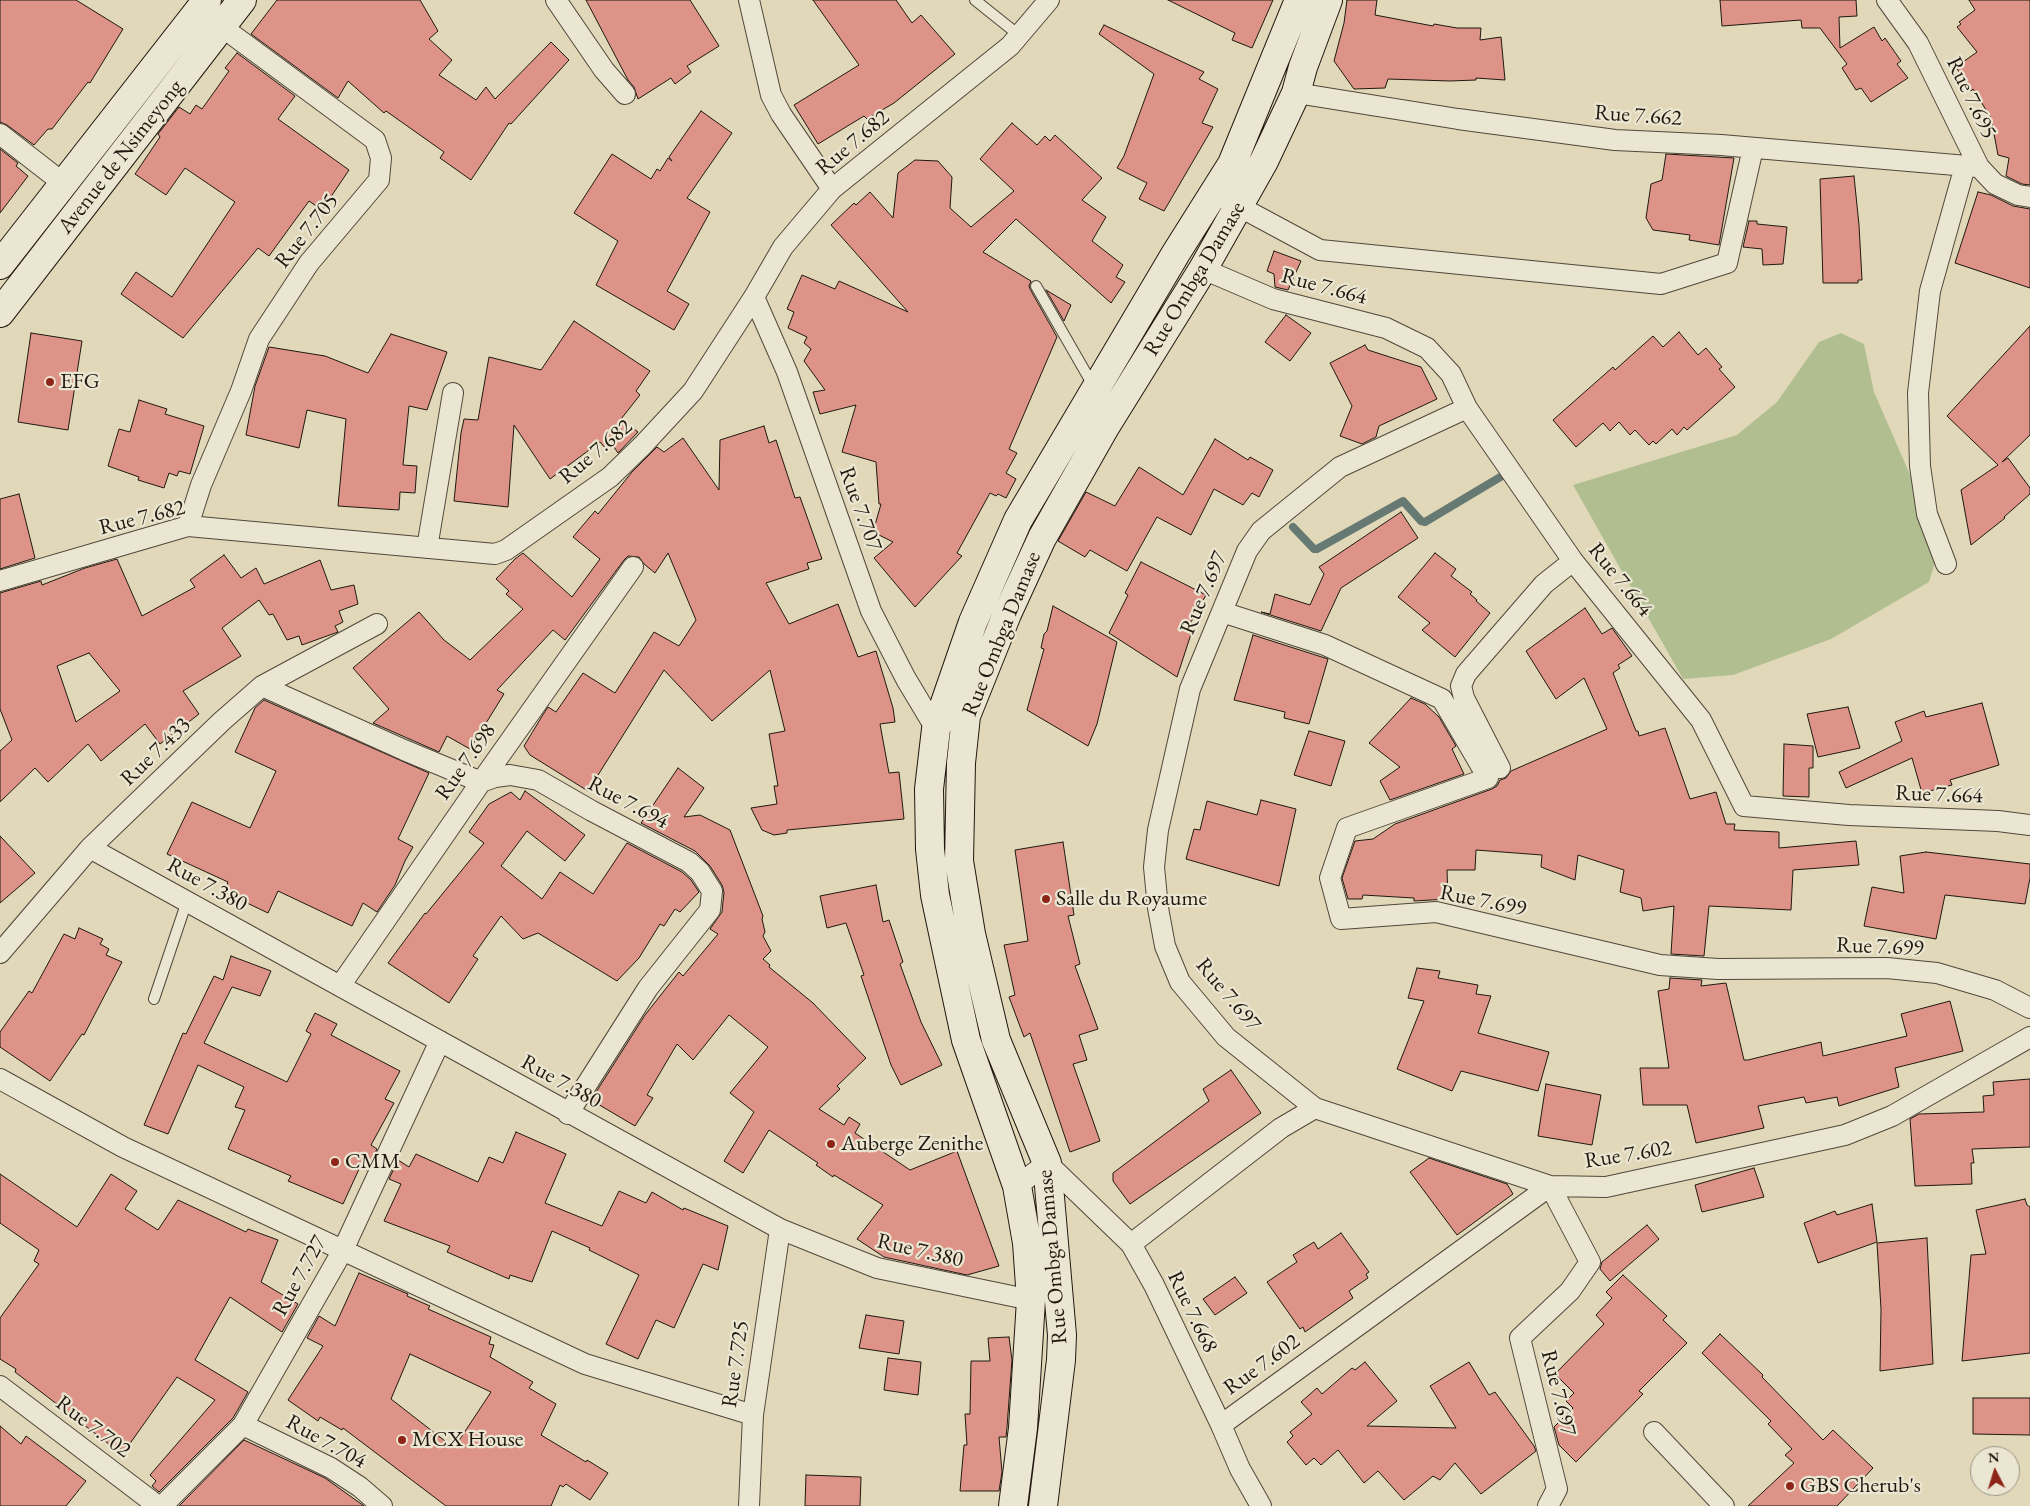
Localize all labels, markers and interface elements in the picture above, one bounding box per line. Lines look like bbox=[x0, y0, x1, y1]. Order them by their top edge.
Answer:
street label: Rue 7.695 bbox=[1940, 53, 2002, 143]
street label: Avenue de Nsimeyong bbox=[53, 75, 189, 239]
street label: Rue 7.662 bbox=[1593, 100, 1683, 132]
street label: Rue 7.682 bbox=[811, 105, 895, 181]
street label: Rue 7.705 bbox=[270, 188, 344, 274]
street label: Rue Ombga Damase bbox=[1139, 197, 1251, 361]
street label: Rue 7.664 bbox=[1278, 263, 1370, 311]
place label: EFG bbox=[60, 369, 100, 395]
marker: EFG bbox=[44, 376, 56, 388]
street label: Rue 7.682 bbox=[554, 414, 638, 490]
street label: Rue 7.707 bbox=[833, 463, 887, 555]
street label: Rue 7.682 bbox=[96, 495, 188, 541]
street label: Rue 7.664 bbox=[1582, 538, 1658, 622]
street label: Rue Ombga Damase bbox=[957, 548, 1047, 720]
street label: Rue 7.697 bbox=[1175, 548, 1233, 638]
street label: Rue 7.433 bbox=[115, 712, 197, 792]
street label: Rue 7.698 bbox=[430, 719, 502, 805]
street label: Rue 7.694 bbox=[583, 771, 673, 835]
street label: Rue 7.664 bbox=[1895, 780, 1983, 810]
street label: Rue 7.380 bbox=[162, 852, 252, 918]
street label: Rue 7.699 bbox=[1438, 880, 1528, 922]
place label: Salle du Royaume bbox=[1056, 886, 1207, 912]
marker: Salle du Royaume bbox=[1040, 893, 1052, 905]
street label: Rue 7.699 bbox=[1836, 932, 1924, 962]
street label: Rue 7.697 bbox=[1190, 953, 1266, 1037]
street label: Rue 7.380 bbox=[516, 1049, 606, 1115]
place label: Auberge Zenithe bbox=[841, 1131, 983, 1157]
street label: Rue 7.602 bbox=[1583, 1135, 1673, 1175]
marker: Auberge Zenithe bbox=[825, 1138, 837, 1150]
place label: CMM bbox=[345, 1149, 400, 1175]
marker: CMM bbox=[329, 1156, 341, 1168]
street label: Rue Ombga Damase bbox=[1032, 1169, 1074, 1345]
street label: Rue 7.380 bbox=[874, 1228, 966, 1274]
street label: Rue 7.727 bbox=[267, 1231, 333, 1321]
street label: Rue 7.668 bbox=[1161, 1267, 1223, 1357]
street label: Rue 7.725 bbox=[717, 1319, 755, 1409]
street label: Rue 7.602 bbox=[1219, 1329, 1305, 1401]
street label: Rue 7.697 bbox=[1535, 1347, 1581, 1439]
street label: Rue 7.702 bbox=[50, 1390, 136, 1464]
street label: Rue 7.704 bbox=[281, 1409, 371, 1475]
place label: MCX House bbox=[412, 1427, 523, 1453]
marker: MCX House bbox=[396, 1434, 408, 1446]
north arrow bbox=[1970, 1446, 2020, 1496]
text: N bbox=[1987, 1448, 2000, 1467]
place label: GBS Cherub's bbox=[1800, 1473, 1921, 1499]
marker: GBS Cherub's bbox=[1784, 1480, 1796, 1492]

